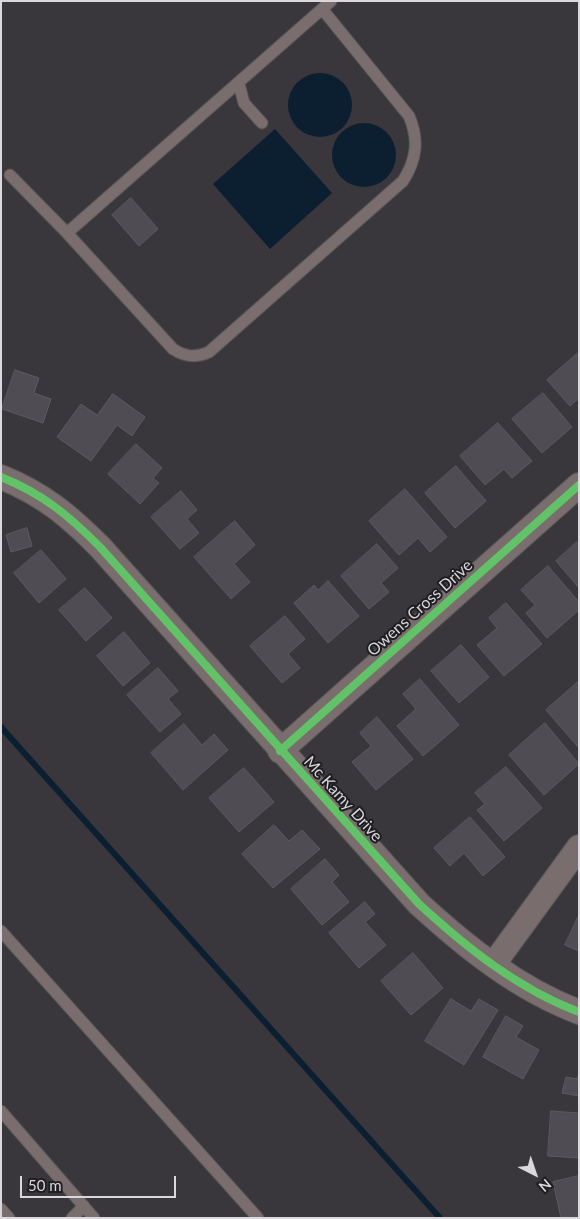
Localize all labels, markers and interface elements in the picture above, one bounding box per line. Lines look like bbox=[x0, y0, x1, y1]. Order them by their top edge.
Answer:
street label: Owens Cross Drive bbox=[363, 556, 477, 660]
street label: Mc Kamy Drive bbox=[300, 752, 386, 846]
north arrow bbox=[510, 1149, 560, 1199]
scale bar bbox=[22, 1166, 179, 1198]
text: 50 m bbox=[28, 1176, 62, 1194]
text: N bbox=[536, 1176, 555, 1196]

